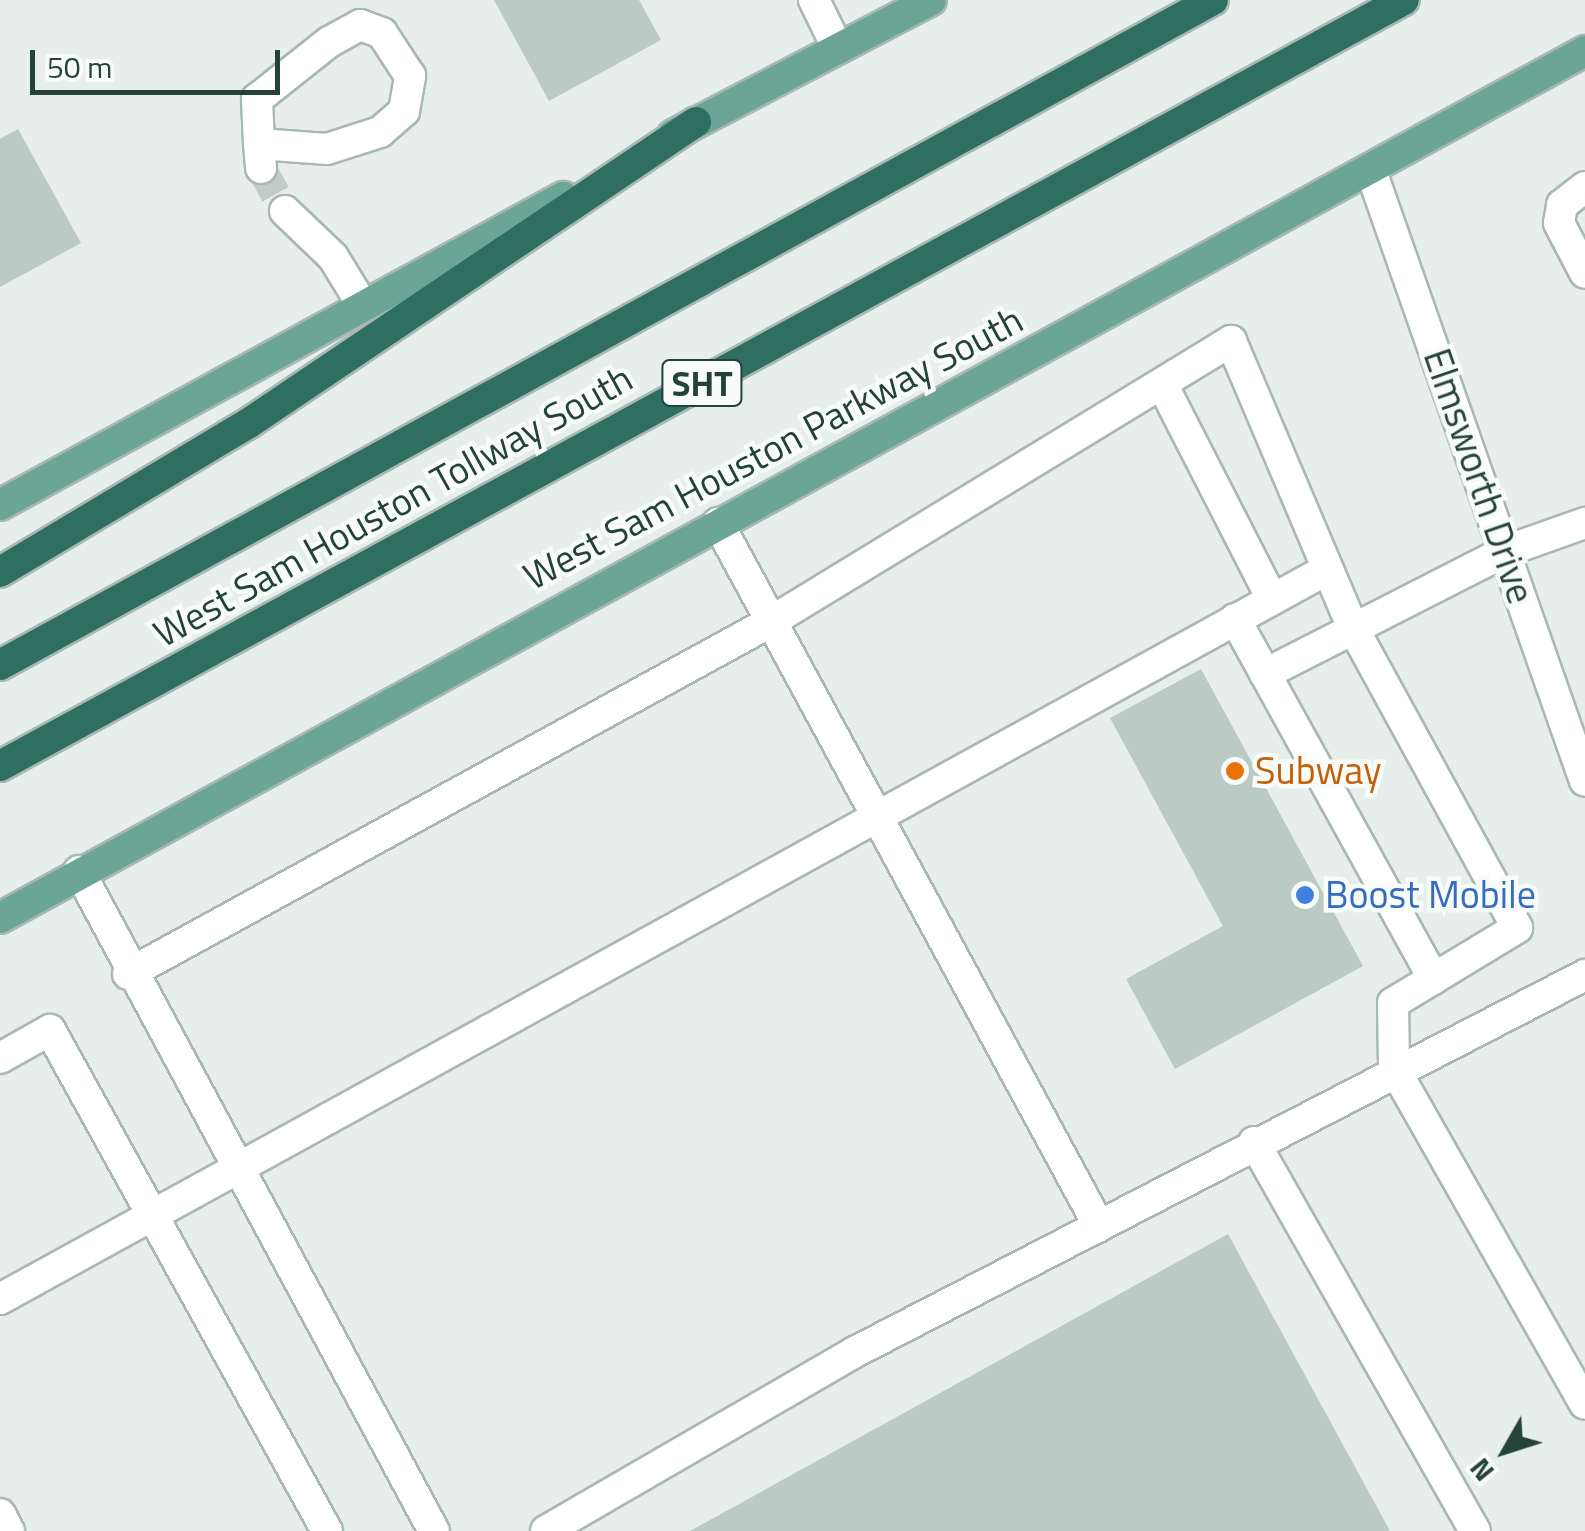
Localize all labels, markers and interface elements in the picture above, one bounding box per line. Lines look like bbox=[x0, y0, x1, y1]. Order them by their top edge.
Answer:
scale bar bbox=[35, 30, 285, 92]
text: 50 m bbox=[47, 44, 112, 90]
street label: West Sam Houston Parkway South bbox=[516, 297, 1030, 599]
street label: Elmsworth Drive bbox=[1414, 343, 1544, 609]
road number: SHT bbox=[660, 353, 744, 413]
street label: West Sam Houston Tollway South bbox=[146, 355, 640, 657]
place label: Subway bbox=[1255, 748, 1382, 794]
marker: Subway bbox=[1224, 760, 1246, 782]
place label: Boost Mobile bbox=[1325, 872, 1536, 918]
marker: Boost Mobile bbox=[1294, 884, 1316, 906]
north arrow bbox=[1455, 1401, 1555, 1501]
text: N bbox=[1458, 1449, 1504, 1491]

